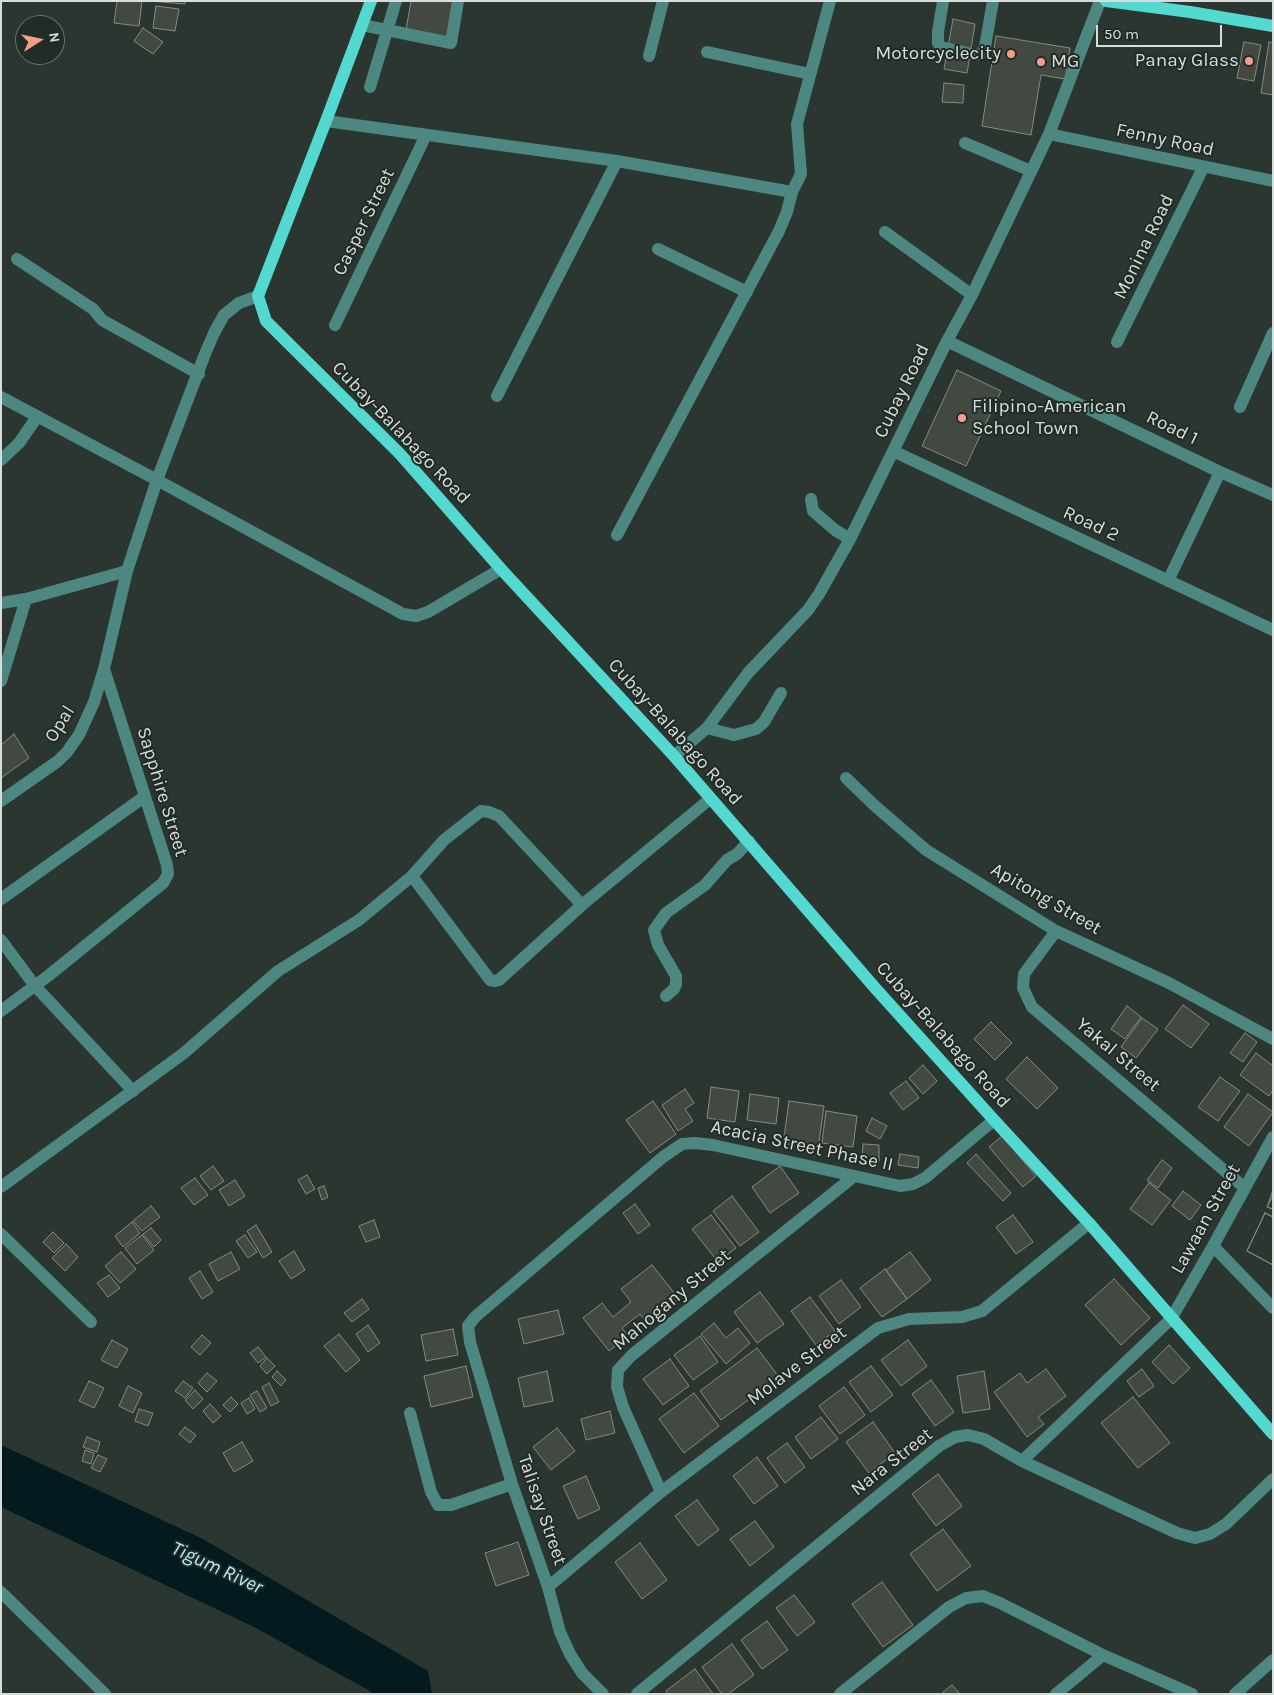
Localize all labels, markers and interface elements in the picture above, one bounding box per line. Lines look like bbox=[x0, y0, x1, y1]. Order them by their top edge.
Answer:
north arrow bbox=[15, 15, 65, 65]
scale bar bbox=[1099, 15, 1225, 47]
text: 50 m bbox=[1104, 25, 1139, 43]
text: N bbox=[45, 31, 64, 44]
place label: Motorcyclecity bbox=[875, 43, 1001, 65]
marker: Motorcyclecity bbox=[1005, 48, 1017, 60]
place label: Panay Glass bbox=[1135, 50, 1239, 72]
place label: MG bbox=[1051, 51, 1079, 73]
marker: Panay Glass bbox=[1243, 55, 1255, 67]
marker: MG bbox=[1035, 56, 1047, 68]
street label: Fenny Road bbox=[1114, 119, 1216, 161]
street label: Casper Street bbox=[328, 165, 400, 279]
street label: Monina Road bbox=[1109, 191, 1179, 303]
street label: Cubay Road bbox=[869, 340, 935, 442]
street label: Cubay-Balabago Road bbox=[327, 357, 475, 509]
place label: Filipino-American School Town bbox=[972, 396, 1127, 440]
street label: Road 1 bbox=[1142, 406, 1202, 450]
marker: Filipino-American School Town bbox=[956, 412, 968, 424]
street label: Road 2 bbox=[1059, 501, 1123, 547]
street label: Cubay-Balabago Road bbox=[603, 654, 747, 810]
street label: Opal bbox=[40, 701, 80, 747]
street label: Sapphire Street bbox=[131, 724, 193, 860]
street label: Apitong Street bbox=[987, 858, 1105, 940]
street label: Cubay-Balabago Road bbox=[871, 957, 1015, 1113]
street label: Yakal Street bbox=[1071, 1013, 1165, 1097]
street label: Acacia Street Phase II bbox=[709, 1116, 895, 1176]
street label: Lawaan Street bbox=[1166, 1160, 1246, 1278]
street label: Mahogany Street bbox=[609, 1244, 735, 1356]
street label: Molave Street bbox=[743, 1321, 851, 1411]
street label: Nara Street bbox=[847, 1423, 937, 1501]
street label: Talisay Street bbox=[512, 1452, 572, 1568]
water label: Tigum River bbox=[167, 1536, 267, 1600]

